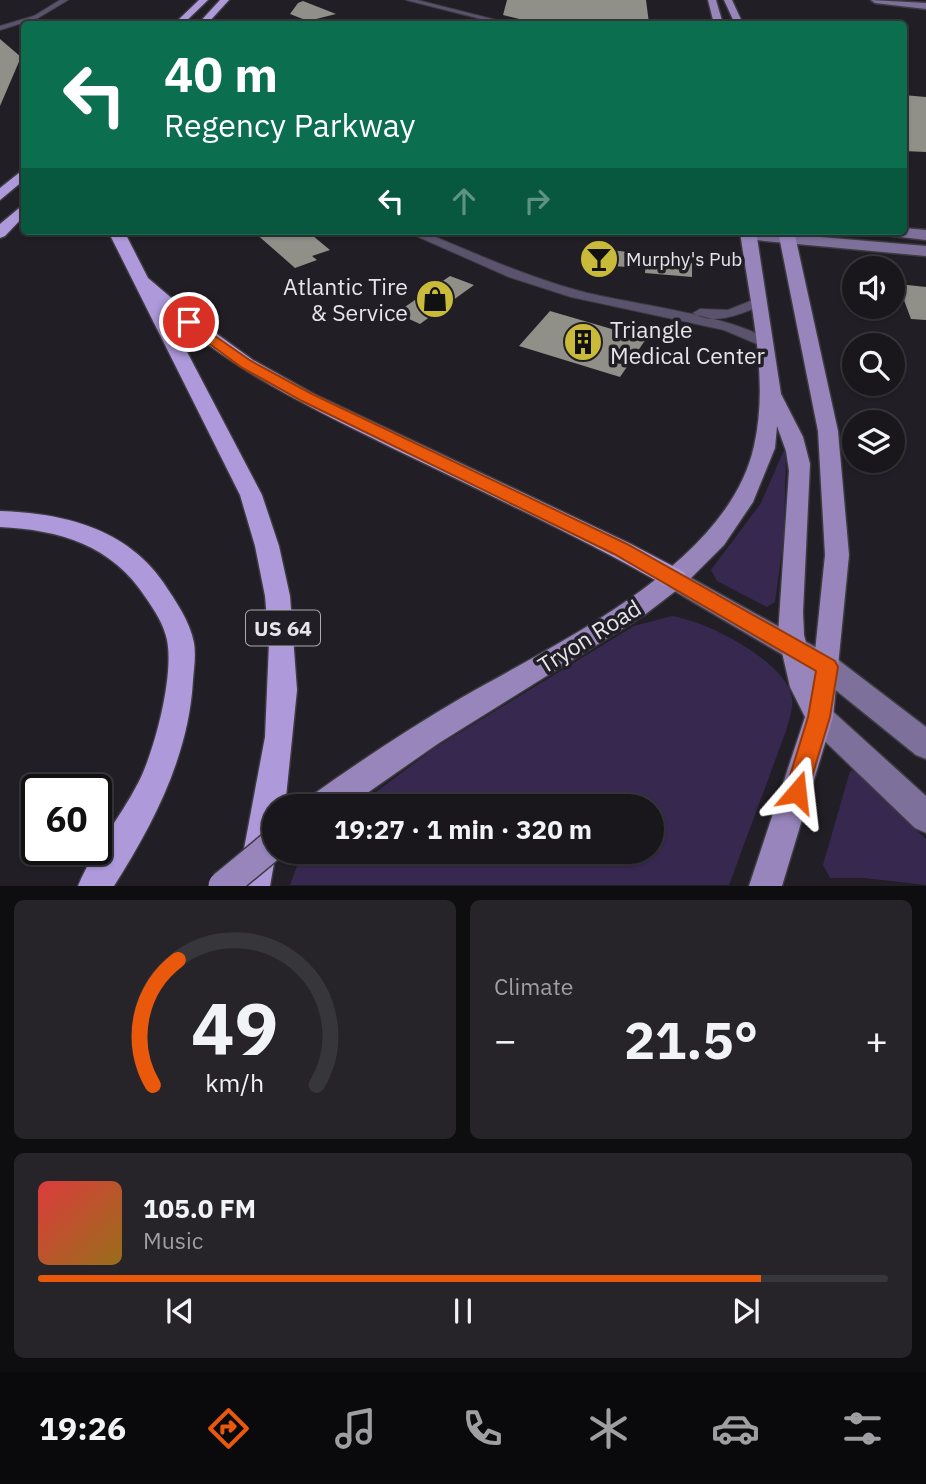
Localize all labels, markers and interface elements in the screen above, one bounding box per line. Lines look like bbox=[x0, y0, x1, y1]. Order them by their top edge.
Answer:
text: 40 m bbox=[164, 42, 278, 105]
icon: left bbox=[49, 49, 140, 140]
text: Regency Parkway bbox=[164, 104, 416, 146]
icon: left bbox=[372, 182, 410, 220]
icon: ahead bbox=[445, 182, 483, 220]
icon: right bbox=[518, 182, 556, 220]
bar icon: Murphy's Pub bbox=[578, 238, 620, 280]
place label: Murphy's Pub bbox=[626, 247, 742, 271]
map controls bbox=[842, 256, 905, 473]
button: sound bbox=[842, 256, 905, 319]
place label: Atlantic Tire & Service bbox=[283, 271, 408, 327]
shop icon: Atlantic Tire & Service bbox=[414, 278, 456, 320]
pin bbox=[159, 292, 219, 352]
icon: arrive bbox=[170, 303, 208, 341]
place label: Triangle Medical Center bbox=[610, 314, 766, 370]
building icon: Triangle Medical Center bbox=[562, 321, 604, 363]
button: search bbox=[842, 333, 905, 396]
button: layers bbox=[842, 410, 905, 473]
street label: Tryon Road bbox=[532, 592, 646, 680]
road number: US 64 bbox=[246, 610, 320, 646]
position arrow bbox=[760, 755, 834, 829]
speed limit sign: 60 bbox=[21, 774, 112, 865]
text: 19:27 · 1 min · 320 m bbox=[334, 812, 592, 846]
text: Climate bbox=[494, 971, 573, 1001]
text: 49 bbox=[191, 981, 279, 1076]
text: 21.5° bbox=[624, 1006, 758, 1073]
text: − bbox=[494, 1015, 517, 1064]
text: + bbox=[865, 1015, 888, 1064]
text: km/h bbox=[206, 1066, 264, 1099]
text: 105.0 FM bbox=[143, 1191, 256, 1225]
text: Music bbox=[143, 1225, 203, 1255]
icon: previous bbox=[161, 1292, 199, 1330]
icon: pause bbox=[444, 1292, 482, 1330]
icon: next bbox=[727, 1292, 765, 1330]
icon: directions bbox=[204, 1404, 253, 1453]
icon: music bbox=[331, 1404, 380, 1453]
icon: phone bbox=[458, 1404, 507, 1453]
icon: climate bbox=[584, 1404, 633, 1453]
icon: car bbox=[711, 1404, 760, 1453]
icon: filters bbox=[838, 1404, 887, 1453]
text: 19:26 bbox=[39, 1407, 126, 1449]

